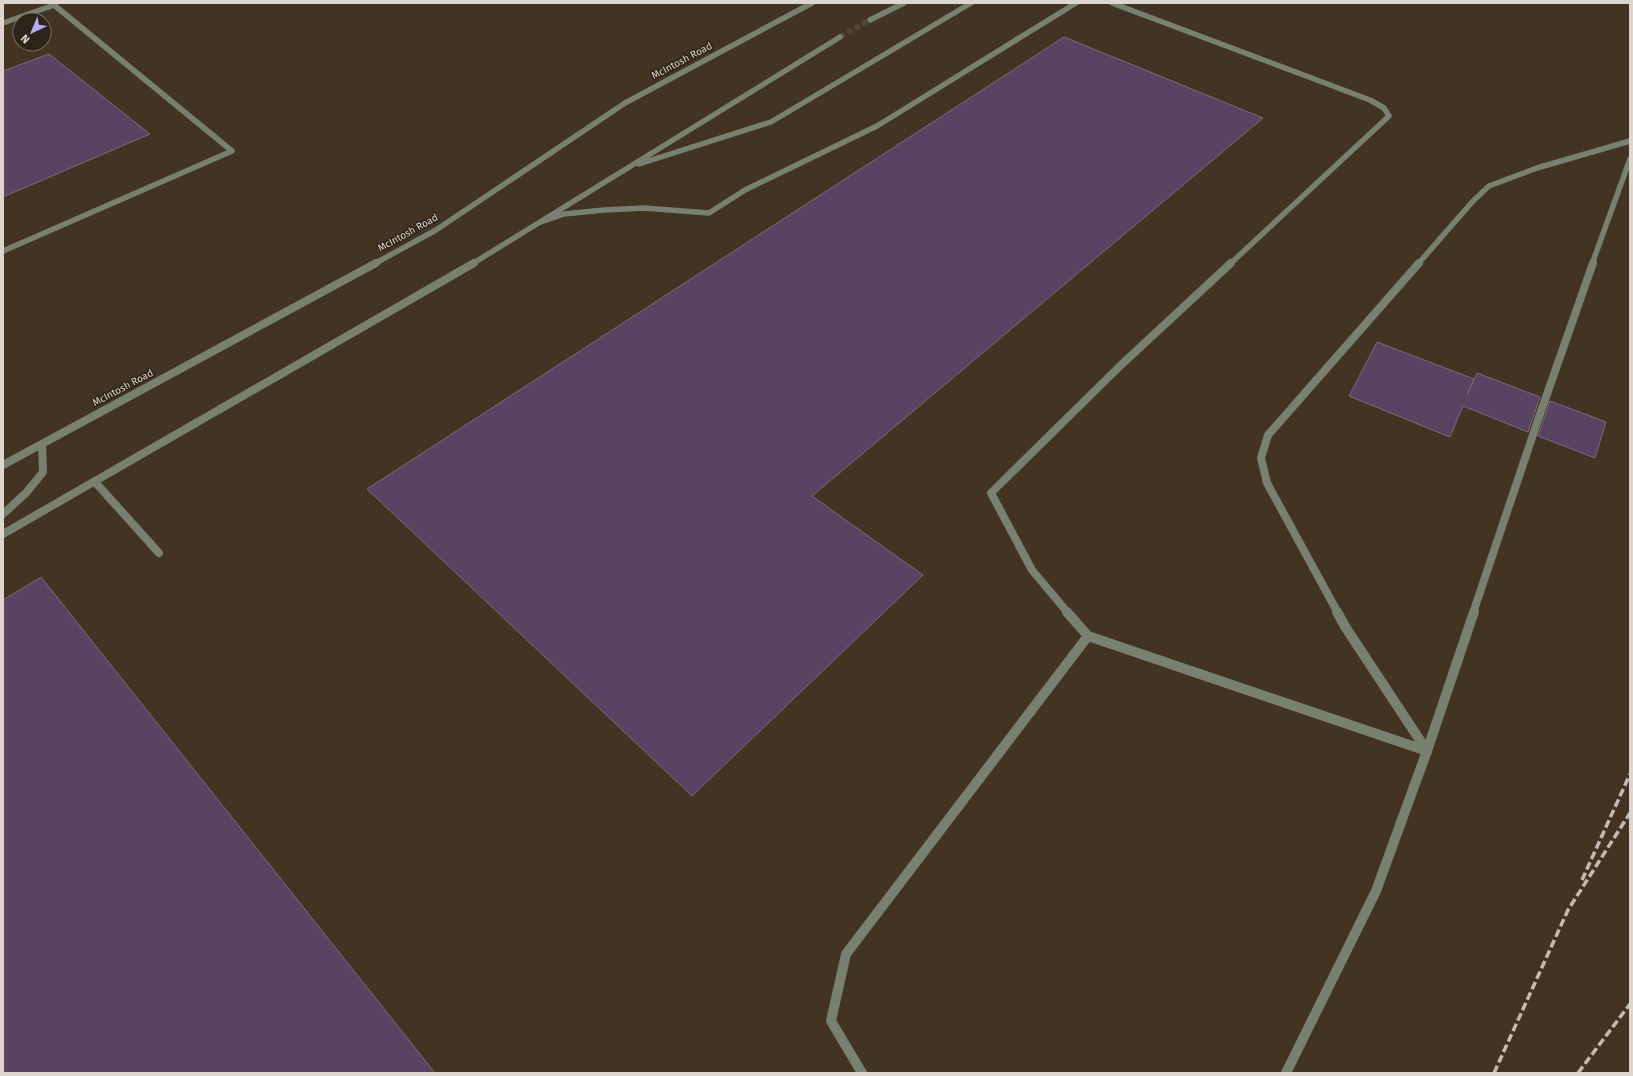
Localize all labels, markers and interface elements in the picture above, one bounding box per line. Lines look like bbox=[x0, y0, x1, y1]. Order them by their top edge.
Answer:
north arrow bbox=[12, 12, 52, 52]
text: N bbox=[18, 32, 33, 46]
street label: McIntosh Road bbox=[650, 40, 714, 82]
street label: McIntosh Road bbox=[376, 212, 440, 254]
street label: McIntosh Road bbox=[91, 367, 155, 409]

